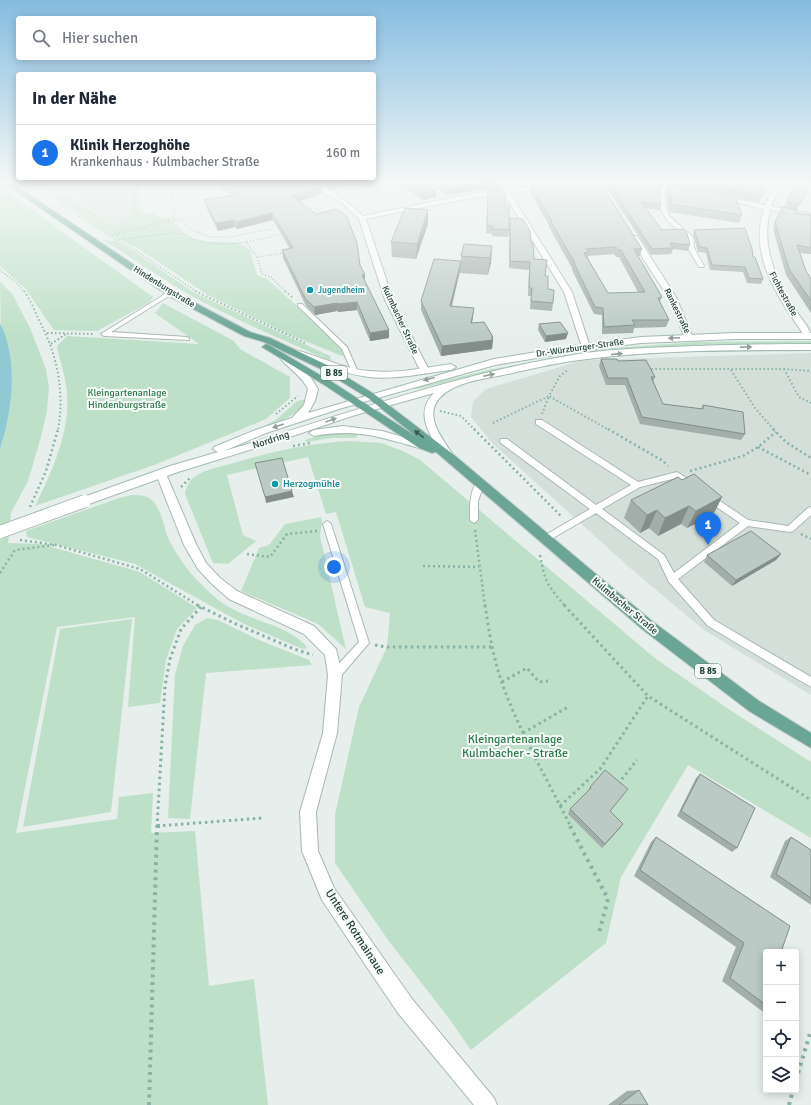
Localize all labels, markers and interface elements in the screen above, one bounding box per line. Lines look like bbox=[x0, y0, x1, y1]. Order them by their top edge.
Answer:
search box bbox=[16, 16, 376, 60]
icon: search bbox=[30, 27, 52, 49]
text: Hier suchen bbox=[62, 29, 138, 47]
text: In der Nähe bbox=[32, 88, 117, 109]
text: Klinik Herzoghöhe bbox=[70, 136, 190, 154]
text: 1 bbox=[41, 145, 49, 161]
text: 160 m bbox=[326, 145, 360, 161]
text: Krankenhaus · Kulmbacher Straße bbox=[70, 154, 259, 170]
street label: Hindenburgstraße bbox=[131, 264, 197, 311]
street label: Fichtestraße bbox=[766, 270, 800, 318]
street label: Kulmbacher Straße bbox=[379, 284, 421, 356]
marker: Jugendheim bbox=[305, 285, 315, 295]
place label: Jugendheim bbox=[318, 285, 365, 296]
street label: Rankestraße bbox=[661, 287, 693, 336]
one-way arrow bbox=[668, 335, 680, 342]
street label: Dr.-Würzburger-Straße bbox=[535, 336, 625, 360]
one-way arrow bbox=[740, 344, 753, 350]
one-way arrow bbox=[611, 350, 623, 357]
road number: B 85 bbox=[321, 366, 347, 380]
one-way arrow bbox=[482, 372, 495, 378]
one-way arrow bbox=[423, 376, 435, 382]
park label: Kleingartenanlage Hindenburgstraße bbox=[88, 387, 166, 411]
one-way arrow bbox=[325, 416, 337, 422]
one-way arrow bbox=[272, 423, 284, 429]
street label: Nordring bbox=[251, 428, 291, 452]
one-way arrow bbox=[414, 429, 425, 438]
place label: Herzogmühle bbox=[283, 478, 340, 490]
marker: Herzogmühle bbox=[270, 479, 280, 489]
pin: 1 bbox=[695, 512, 721, 545]
your location bbox=[324, 557, 344, 577]
street label: Kulmbacher Straße bbox=[590, 575, 660, 637]
road number: B 85 bbox=[695, 664, 721, 678]
park label: Kleingartenanlage Kulmbacher - Straße bbox=[462, 732, 568, 761]
street label: Untere Rotmainaue bbox=[322, 886, 388, 978]
map controls bbox=[763, 949, 799, 1093]
button: + bbox=[763, 949, 799, 985]
button: − bbox=[763, 985, 799, 1021]
button: locate bbox=[763, 1021, 799, 1057]
button: layers bbox=[763, 1057, 799, 1093]

